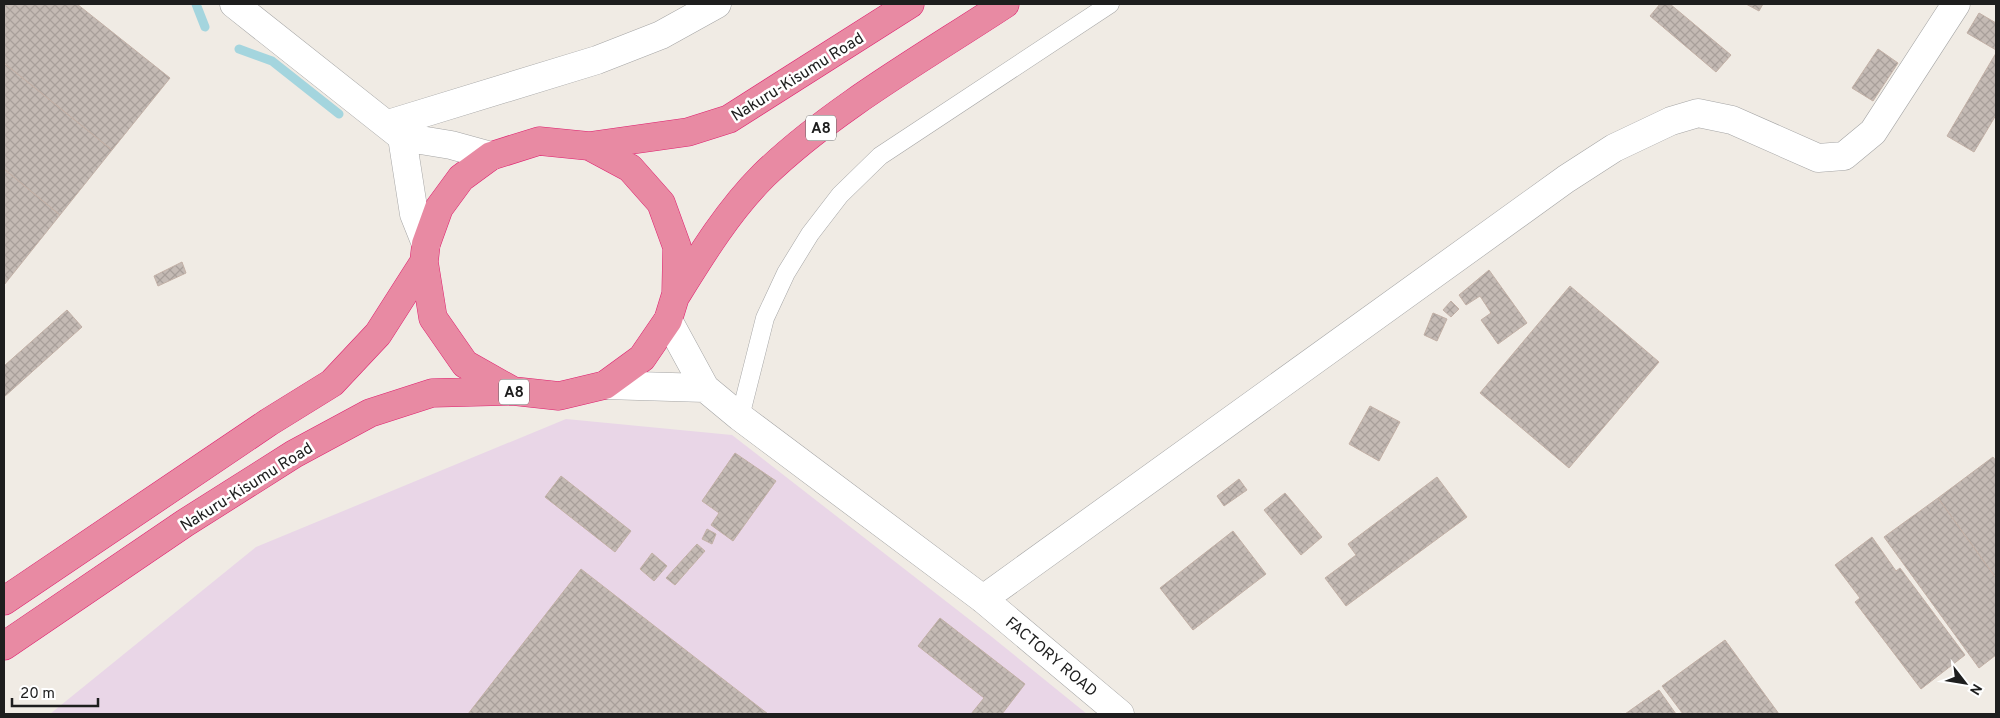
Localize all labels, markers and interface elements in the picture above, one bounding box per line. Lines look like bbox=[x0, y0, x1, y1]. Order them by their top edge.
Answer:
street label: Nakuru-Kisumu Road bbox=[728, 29, 868, 127]
road number: A8 bbox=[806, 116, 836, 140]
road number: A8 bbox=[499, 380, 529, 404]
street label: Nakuru-Kisumu Road bbox=[177, 439, 317, 537]
street label: FACTORY ROAD bbox=[1001, 613, 1101, 702]
north arrow bbox=[1940, 658, 1990, 708]
scale bar bbox=[12, 676, 99, 708]
text: N bbox=[1965, 680, 1985, 698]
text: 20 m bbox=[20, 685, 55, 704]

